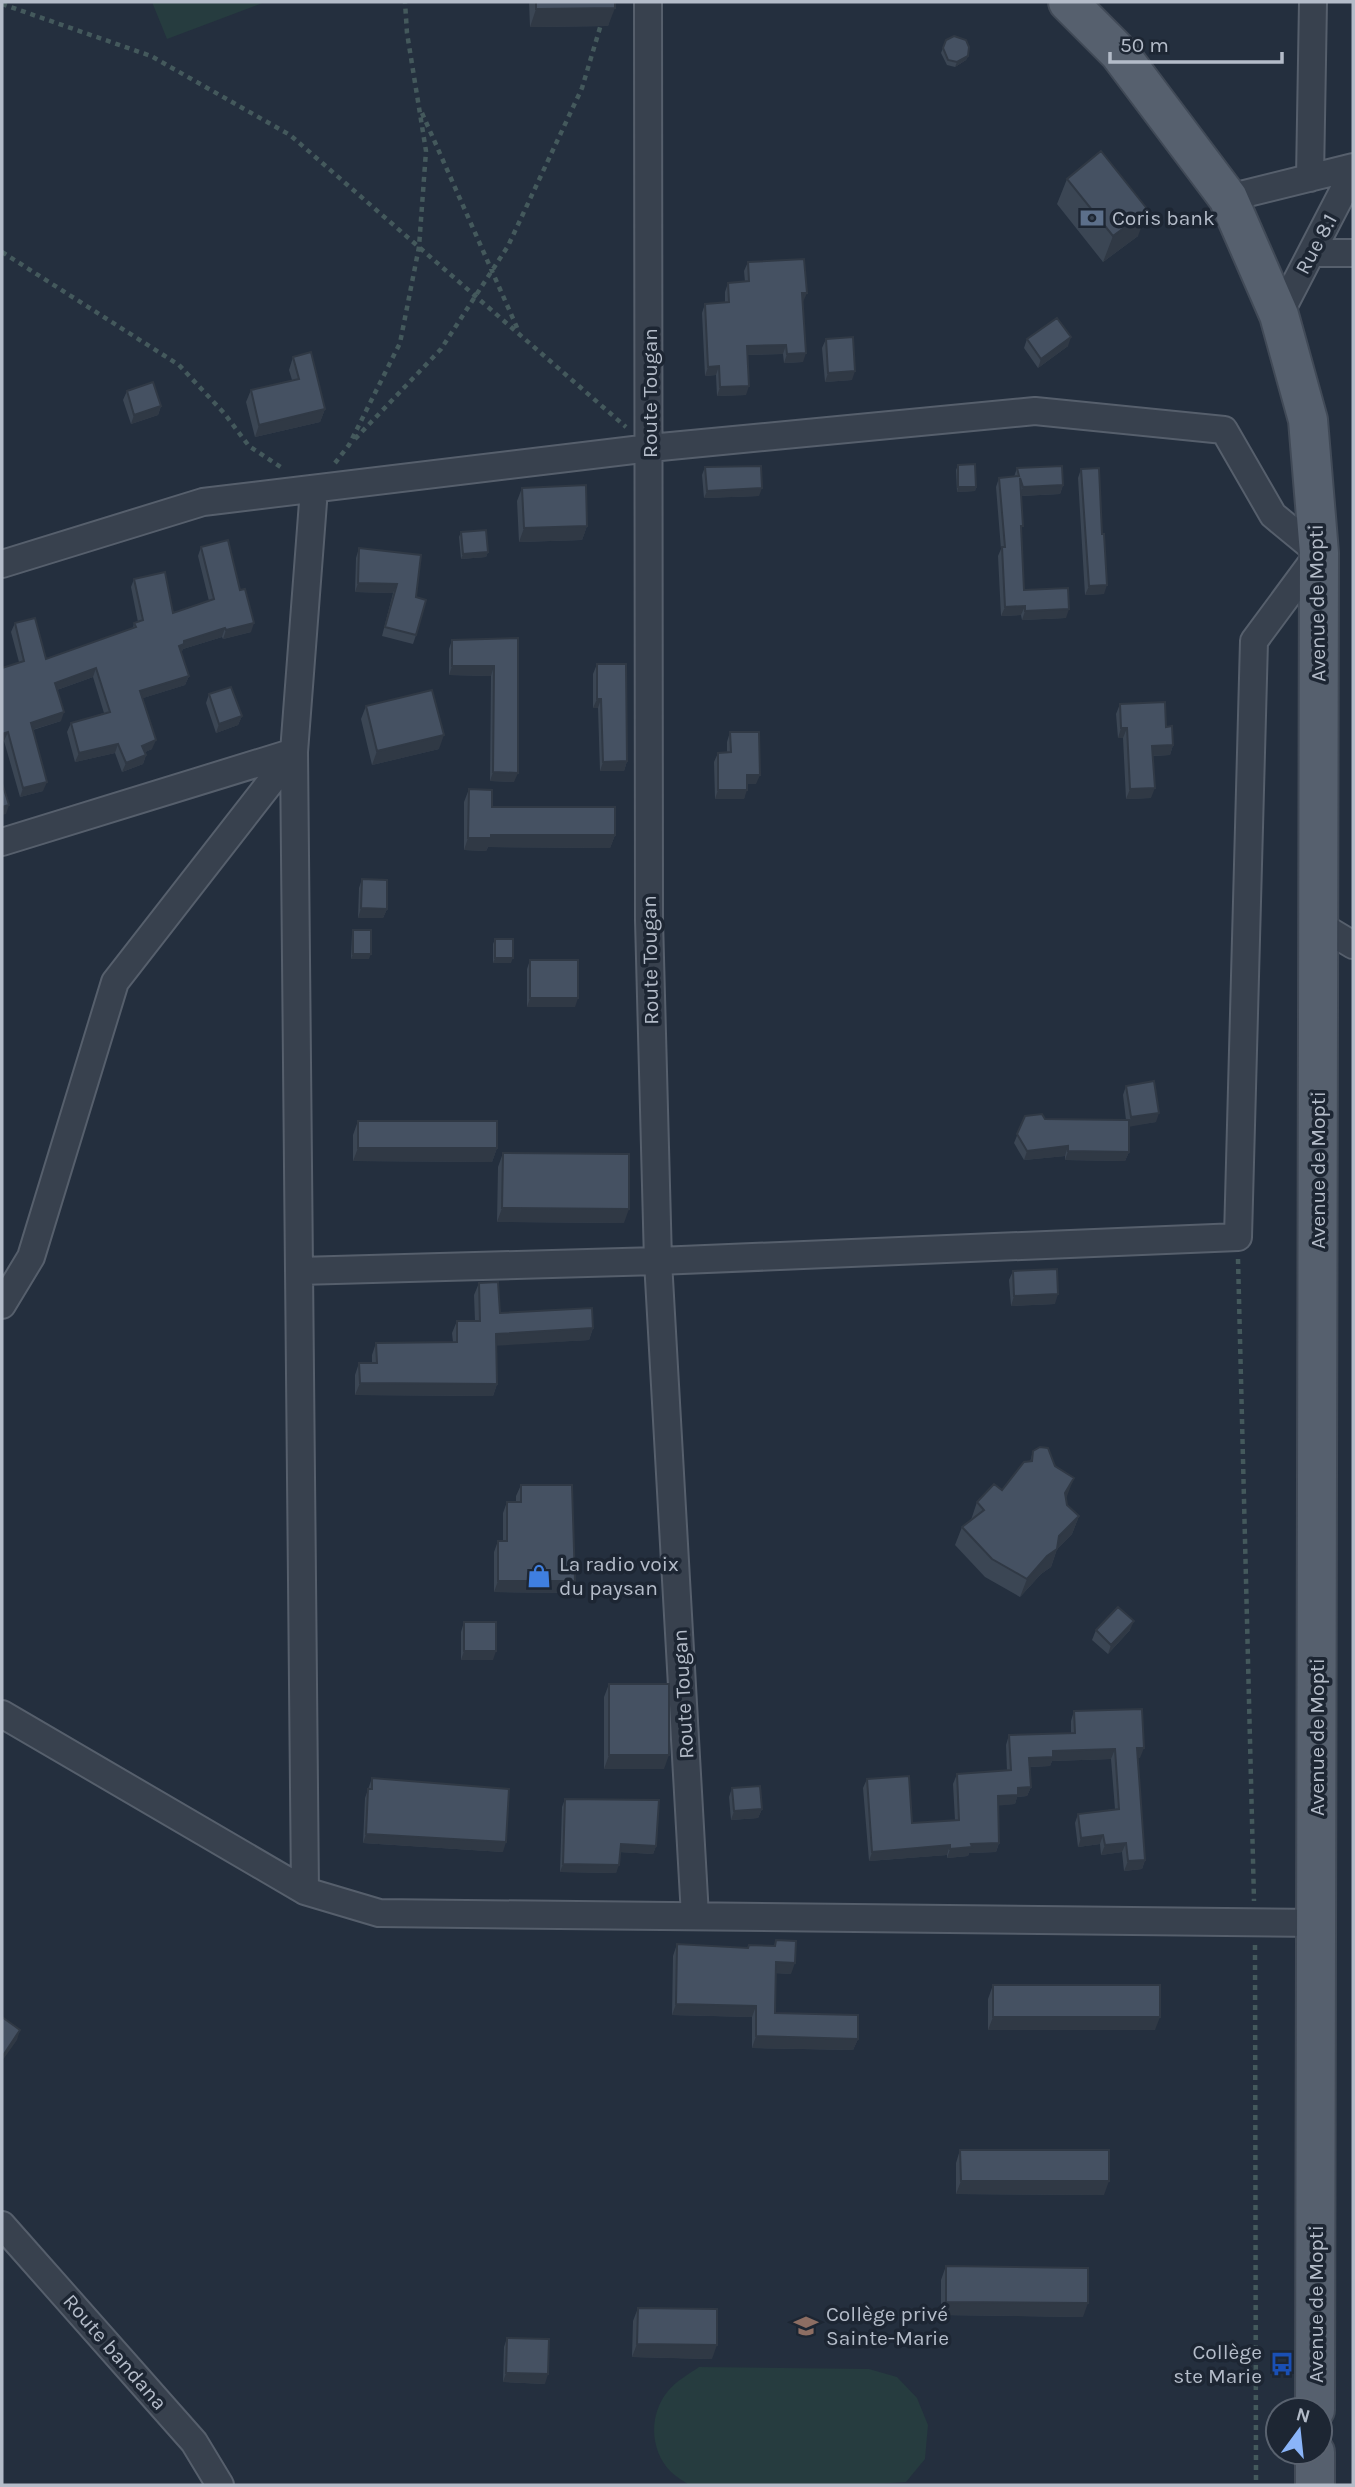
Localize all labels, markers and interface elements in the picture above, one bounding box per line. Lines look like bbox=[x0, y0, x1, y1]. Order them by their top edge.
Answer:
scale bar bbox=[1110, 21, 1282, 65]
text: 50 m bbox=[1120, 33, 1169, 57]
bank icon: Coris bank bbox=[1078, 204, 1106, 232]
place label: Coris bank bbox=[1112, 206, 1215, 230]
street label: Rue 8.1 bbox=[1290, 210, 1342, 278]
street label: Route Tougan bbox=[638, 328, 662, 458]
street label: Avenue de Mopti bbox=[1304, 524, 1330, 682]
street label: Route Tougan bbox=[637, 895, 663, 1025]
street label: Avenue de Mopti bbox=[1306, 1091, 1330, 1249]
place label: La radio voix du paysan bbox=[559, 1552, 679, 1600]
shop icon: La radio voix du paysan bbox=[525, 1562, 553, 1590]
street label: Route Tougan bbox=[668, 1629, 698, 1759]
street label: Avenue de Mopti bbox=[1305, 1658, 1329, 1816]
street label: Avenue de Mopti bbox=[1304, 2225, 1328, 2383]
street label: Route bandana bbox=[58, 2289, 172, 2415]
place label: Collège privé Sainte-Marie bbox=[826, 2302, 949, 2350]
school or university icon: Collège privé Sainte-Marie bbox=[792, 2312, 820, 2340]
place label: Collège ste Marie bbox=[1173, 2340, 1262, 2388]
bus stop icon: Collège ste Marie bbox=[1268, 2350, 1296, 2378]
north arrow bbox=[1264, 2396, 1334, 2466]
text: N bbox=[1294, 2403, 1313, 2428]

